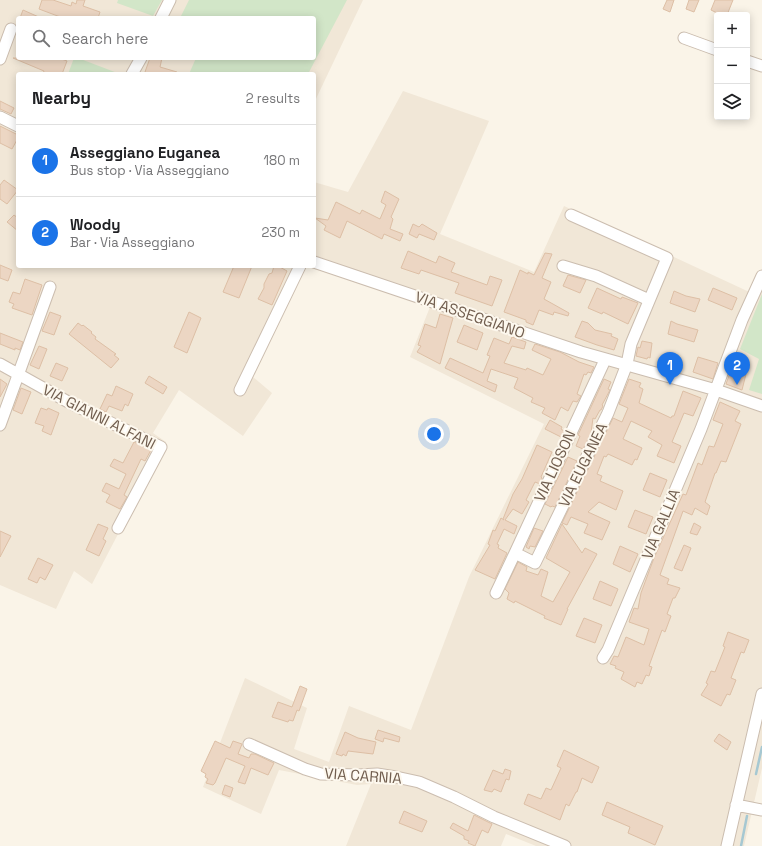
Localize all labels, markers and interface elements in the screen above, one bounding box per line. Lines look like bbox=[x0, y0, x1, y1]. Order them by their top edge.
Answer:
map controls bbox=[714, 12, 750, 120]
button: + bbox=[714, 12, 750, 48]
search box bbox=[16, 16, 316, 60]
icon: search bbox=[30, 27, 52, 49]
text: Search here bbox=[62, 29, 148, 48]
button: − bbox=[714, 48, 750, 84]
button: layers bbox=[714, 84, 750, 120]
text: Nearby bbox=[32, 87, 91, 109]
text: 2 results bbox=[246, 90, 300, 107]
text: Asseggiano Euganea bbox=[70, 143, 220, 162]
text: 1 bbox=[42, 152, 48, 169]
text: 180 m bbox=[264, 152, 300, 169]
text: Bus stop · Via Asseggiano bbox=[70, 162, 229, 179]
text: Woody bbox=[70, 215, 121, 234]
text: 2 bbox=[41, 224, 49, 241]
text: 230 m bbox=[262, 224, 300, 241]
text: Bar · Via Asseggiano bbox=[70, 234, 195, 251]
street label: VIA ASSEGGIANO bbox=[413, 287, 528, 342]
pin: 1 bbox=[657, 352, 683, 385]
pin: 2 bbox=[724, 352, 750, 385]
street label: VIA GIANNI ALFANI bbox=[39, 380, 159, 453]
street label: VIA EUGANEA bbox=[554, 419, 611, 510]
your location bbox=[424, 424, 444, 444]
street label: VIA LIOSON bbox=[530, 427, 579, 505]
street label: VIA GALLIA bbox=[637, 485, 684, 562]
street label: VIA CARNIA bbox=[324, 763, 403, 788]

